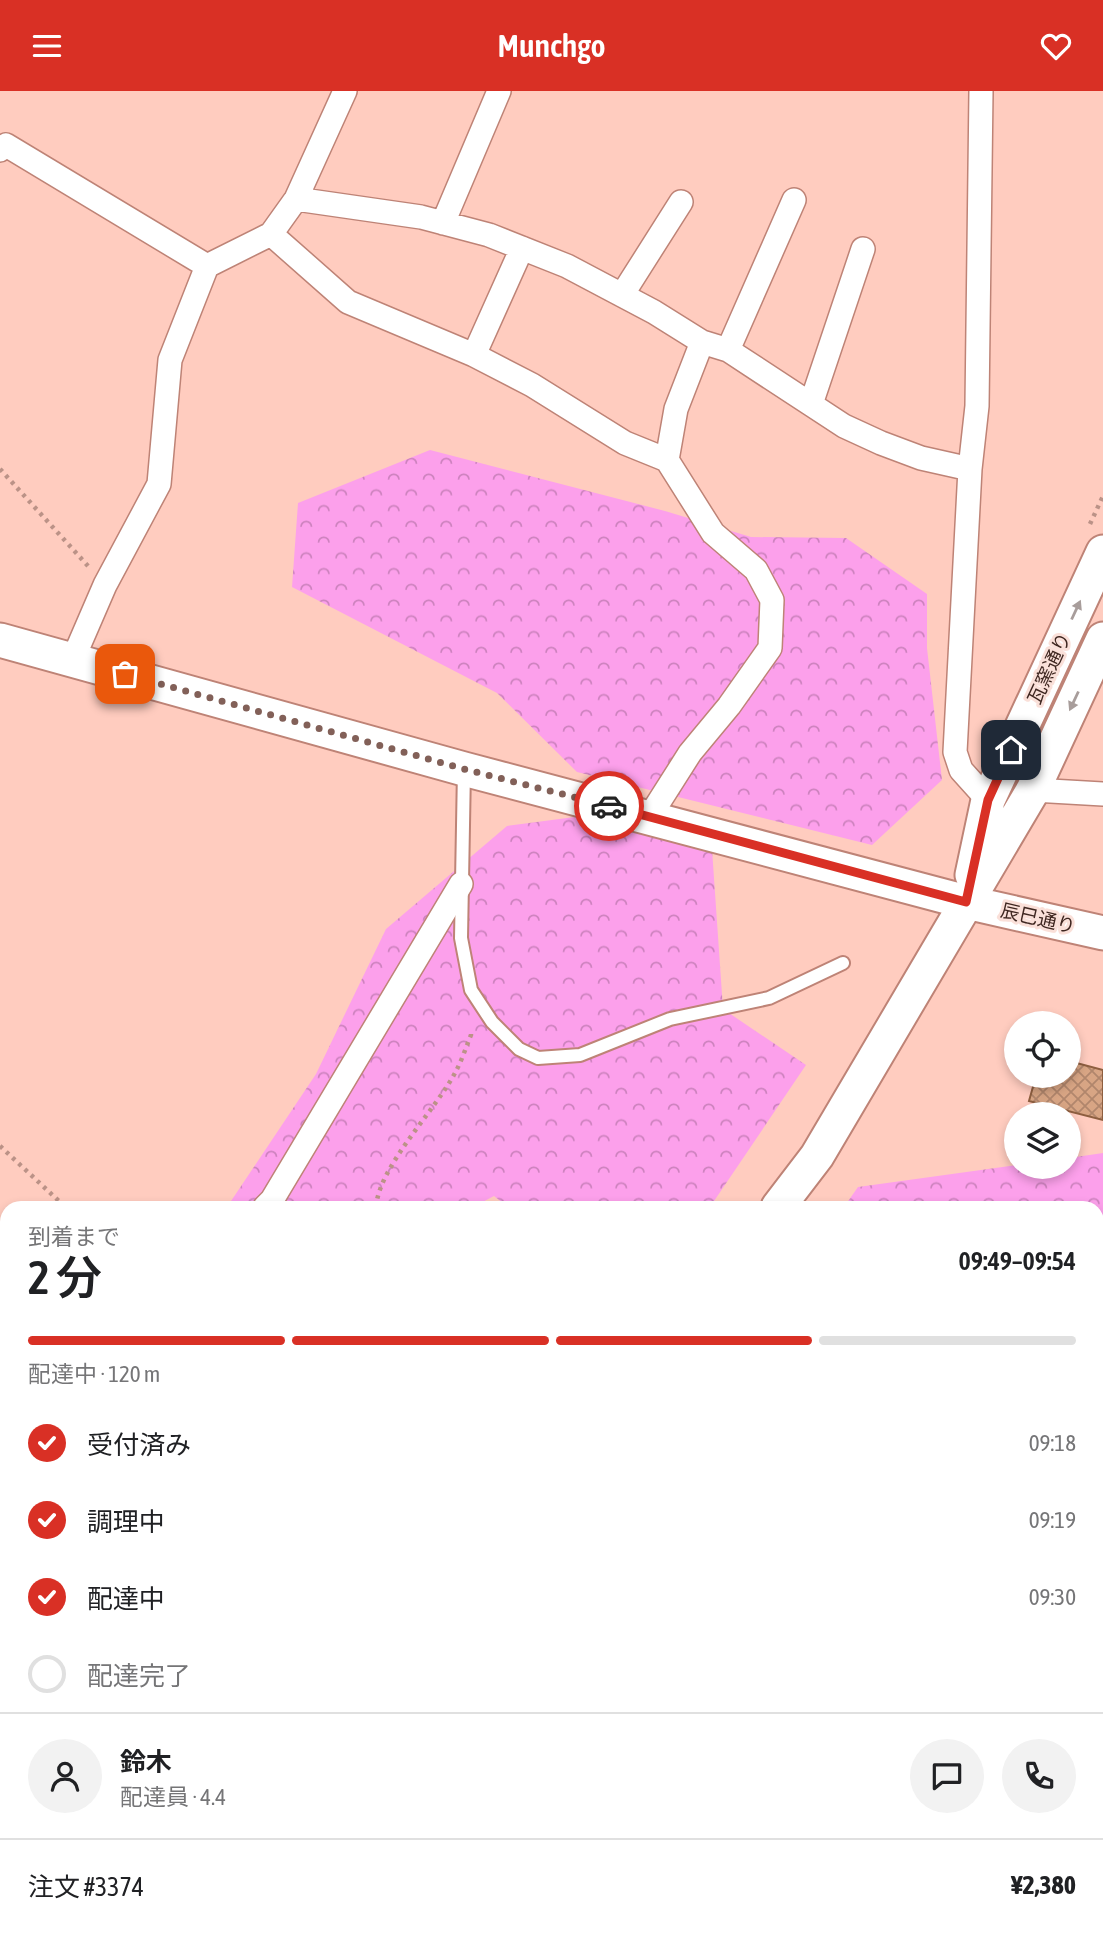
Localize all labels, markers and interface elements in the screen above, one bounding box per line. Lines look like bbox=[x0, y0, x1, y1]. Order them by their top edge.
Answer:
icon: menu bbox=[28, 27, 66, 65]
text: Munchgo bbox=[498, 27, 605, 64]
icon: heart bbox=[1037, 27, 1075, 65]
one-way arrow bbox=[1070, 600, 1082, 620]
street label: 瓦窯通り bbox=[1023, 629, 1075, 707]
pin bbox=[95, 644, 155, 704]
icon: bag bbox=[106, 655, 144, 693]
one-way arrow bbox=[1069, 690, 1080, 711]
pin bbox=[981, 720, 1041, 780]
icon: home bbox=[992, 731, 1030, 769]
courier bbox=[574, 771, 644, 841]
icon: car bbox=[590, 787, 628, 825]
street label: 辰巳通り bbox=[998, 899, 1078, 937]
map controls bbox=[1004, 1011, 1081, 1179]
button: locate bbox=[1004, 1011, 1081, 1088]
button: layers bbox=[1004, 1102, 1081, 1179]
text: 到着まで bbox=[28, 1224, 120, 1250]
text: 09:49–09:54 bbox=[959, 1246, 1076, 1276]
text: 2 分 bbox=[28, 1251, 102, 1304]
text: 配達中 · 120 m bbox=[28, 1361, 160, 1387]
icon: check bbox=[28, 1424, 66, 1462]
text: 受付済み bbox=[87, 1430, 191, 1460]
text: 09:18 bbox=[1029, 1430, 1076, 1456]
icon: check bbox=[28, 1501, 66, 1539]
text: 調理中 bbox=[87, 1507, 165, 1537]
text: 09:19 bbox=[1029, 1507, 1076, 1533]
icon: check bbox=[28, 1578, 66, 1616]
text: 配達中 bbox=[87, 1584, 165, 1614]
text: 09:30 bbox=[1029, 1584, 1076, 1610]
text: 配達完了 bbox=[87, 1661, 191, 1691]
button: person bbox=[28, 1739, 102, 1813]
button: chat bbox=[910, 1739, 984, 1813]
button: phone bbox=[1002, 1739, 1076, 1813]
text: 鈴木 bbox=[120, 1747, 172, 1777]
text: 配達員 · 4.4 bbox=[120, 1784, 226, 1810]
text: ¥2,380 bbox=[1011, 1870, 1076, 1900]
text: 注文 #3374 bbox=[28, 1872, 144, 1902]

